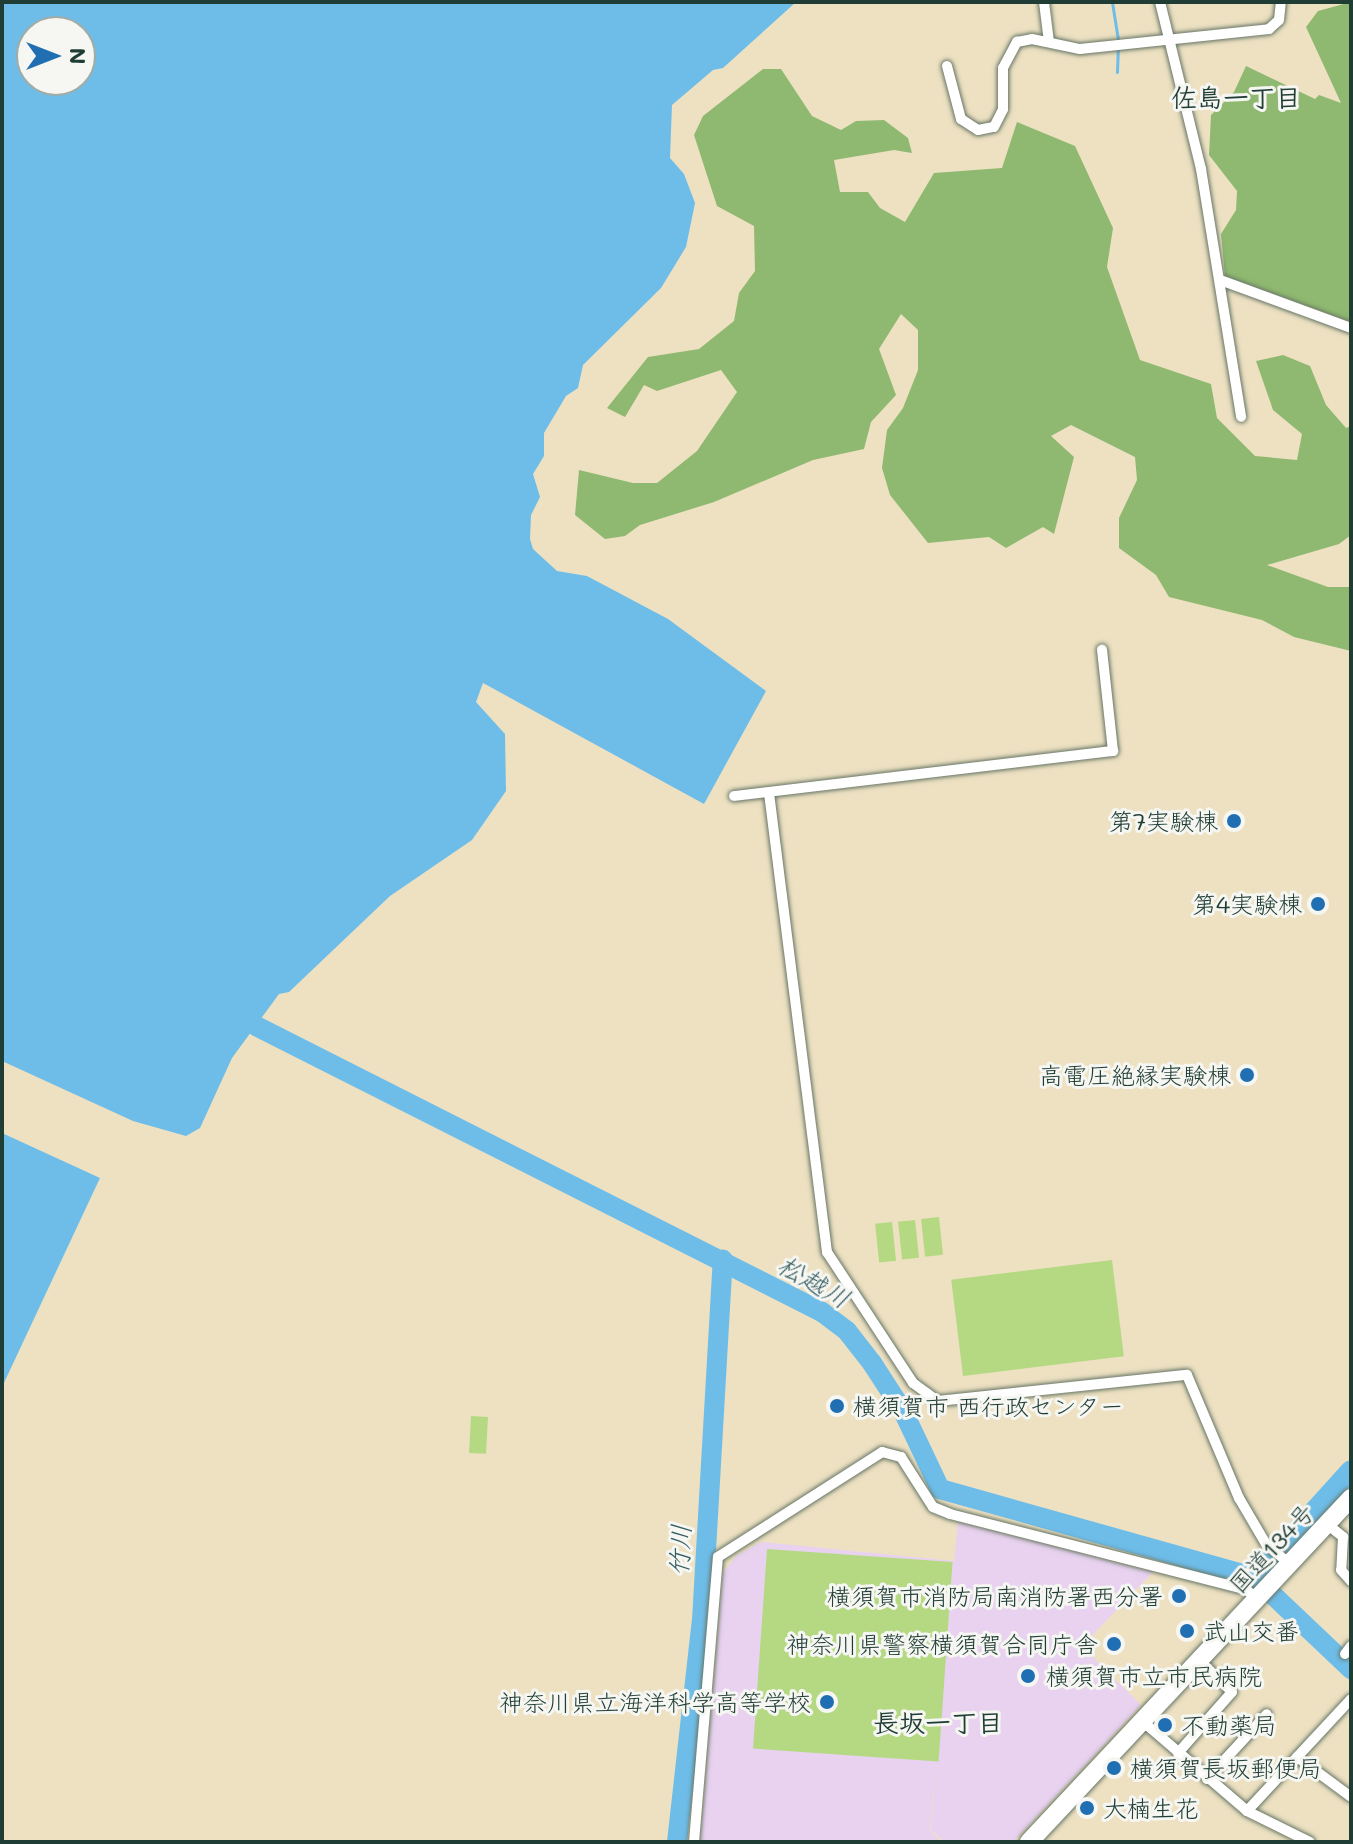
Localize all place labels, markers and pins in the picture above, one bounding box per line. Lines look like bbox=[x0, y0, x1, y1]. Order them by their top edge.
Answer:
place label: 第7実験棟 bbox=[1109, 807, 1218, 835]
marker: 第7実験棟 bbox=[1225, 812, 1243, 830]
place label: 第4実験棟 bbox=[1192, 890, 1302, 918]
marker: 第4実験棟 bbox=[1309, 895, 1327, 913]
place label: 高電圧絶縁実験棟 bbox=[1039, 1061, 1231, 1089]
marker: 高電圧絶縁実験棟 bbox=[1238, 1066, 1256, 1084]
place label: 横須賀市 西行政センター bbox=[853, 1392, 1125, 1420]
marker: 横須賀市 西行政センター bbox=[828, 1397, 846, 1415]
place label: 横須賀市消防局南消防署西分署 bbox=[827, 1582, 1163, 1610]
marker: 横須賀市消防局南消防署西分署 bbox=[1170, 1587, 1188, 1605]
place label: 武山交番 bbox=[1203, 1617, 1299, 1645]
marker: 武山交番 bbox=[1178, 1622, 1196, 1640]
place label: 神奈川県警察横須賀合同庁舎 bbox=[786, 1630, 1098, 1658]
marker: 神奈川県警察横須賀合同庁舎 bbox=[1105, 1635, 1123, 1653]
place label: 横須賀市立市民病院 bbox=[1046, 1662, 1262, 1690]
marker: 横須賀市立市民病院 bbox=[1017, 1665, 1039, 1687]
place label: 神奈川県立海洋科学高等学校 bbox=[499, 1688, 811, 1716]
marker: 神奈川県立海洋科学高等学校 bbox=[818, 1693, 836, 1711]
place label: 不動薬局 bbox=[1181, 1711, 1277, 1739]
marker: 不動薬局 bbox=[1156, 1716, 1174, 1734]
place label: 横須賀長坂郵便局 bbox=[1130, 1754, 1322, 1782]
marker: 横須賀長坂郵便局 bbox=[1105, 1759, 1123, 1777]
place label: 大楠生花 bbox=[1103, 1794, 1199, 1822]
marker: 大楠生花 bbox=[1078, 1799, 1096, 1817]

